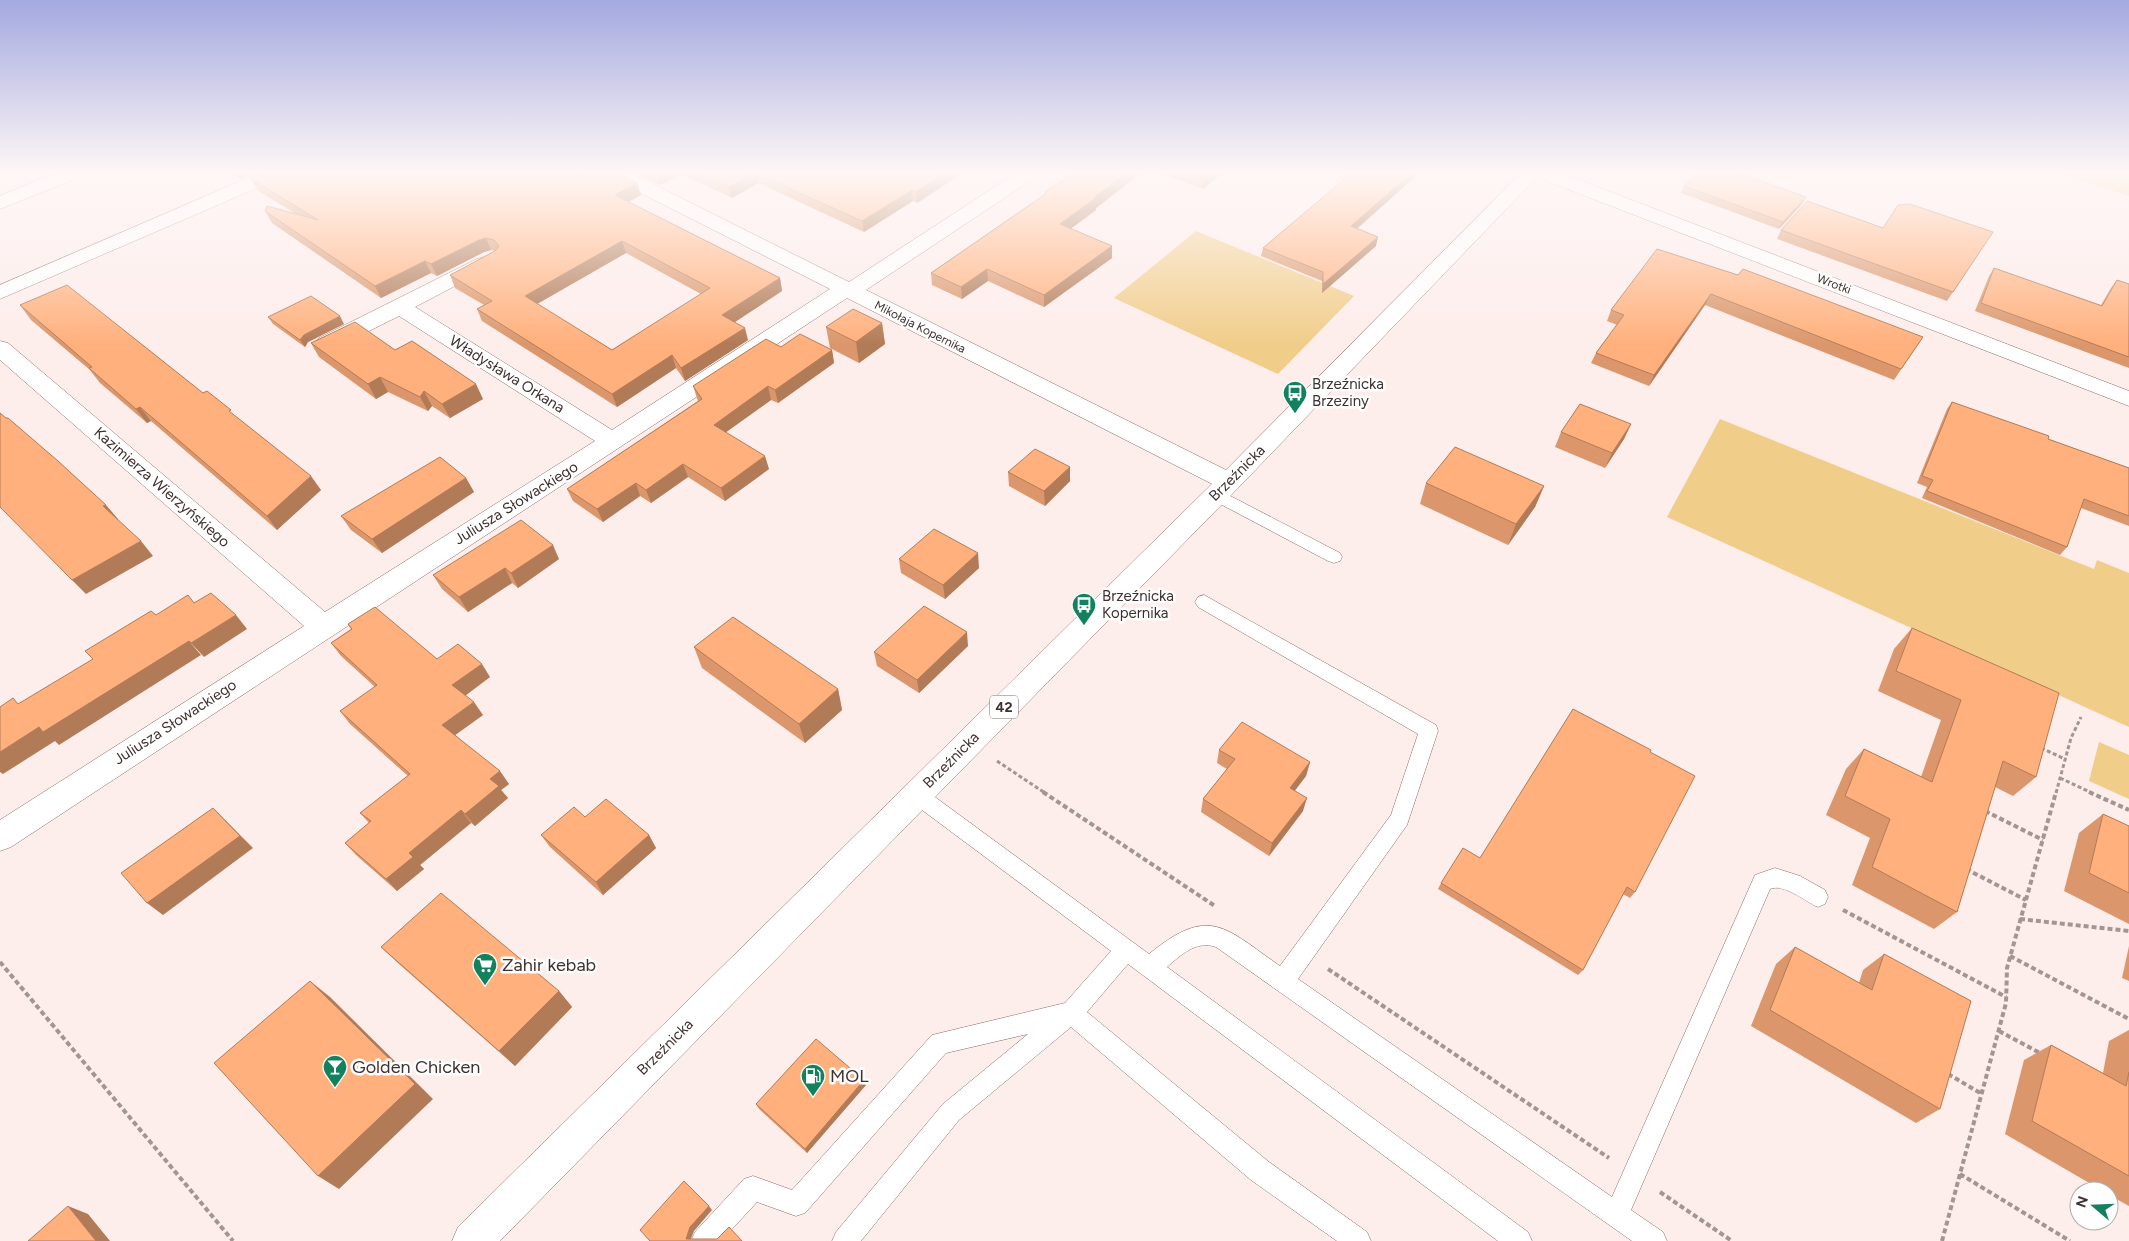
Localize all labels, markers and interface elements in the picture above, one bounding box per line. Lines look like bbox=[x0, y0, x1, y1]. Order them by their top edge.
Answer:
street label: Wrotki bbox=[1815, 271, 1853, 297]
street label: Mikołaja Kopernika bbox=[872, 298, 968, 356]
street label: Władysława Orkana bbox=[446, 331, 568, 417]
place label: Brzeźnicka Brzeziny bbox=[1312, 375, 1384, 410]
bus stop icon: Brzeźnicka Brzeziny bbox=[1282, 380, 1308, 414]
street label: Kazimierza Wierzyńskiego bbox=[90, 423, 234, 551]
street label: Brzeźnicka bbox=[1205, 441, 1269, 505]
street label: Juliusza Słowackiego bbox=[451, 457, 582, 548]
place label: Brzeźnicka Kopernika bbox=[1102, 587, 1174, 622]
bus stop icon: Brzeźnicka Kopernika bbox=[1071, 592, 1097, 626]
street label: Juliusza Słowackiego bbox=[110, 675, 240, 768]
road number: 42 bbox=[990, 696, 1018, 719]
street label: Brzeźnicka bbox=[919, 728, 983, 792]
supermarket icon: Zahir kebab bbox=[472, 952, 498, 986]
place label: Zahir kebab bbox=[502, 954, 596, 976]
street label: Brzeźnicka bbox=[633, 1015, 697, 1079]
bar icon: Golden Chicken bbox=[322, 1054, 348, 1088]
place label: Golden Chicken bbox=[352, 1056, 480, 1078]
fuel station icon: MOL bbox=[800, 1063, 826, 1097]
place label: MOL bbox=[830, 1065, 869, 1087]
north arrow bbox=[2069, 1181, 2119, 1231]
text: N bbox=[2072, 1194, 2092, 1210]

